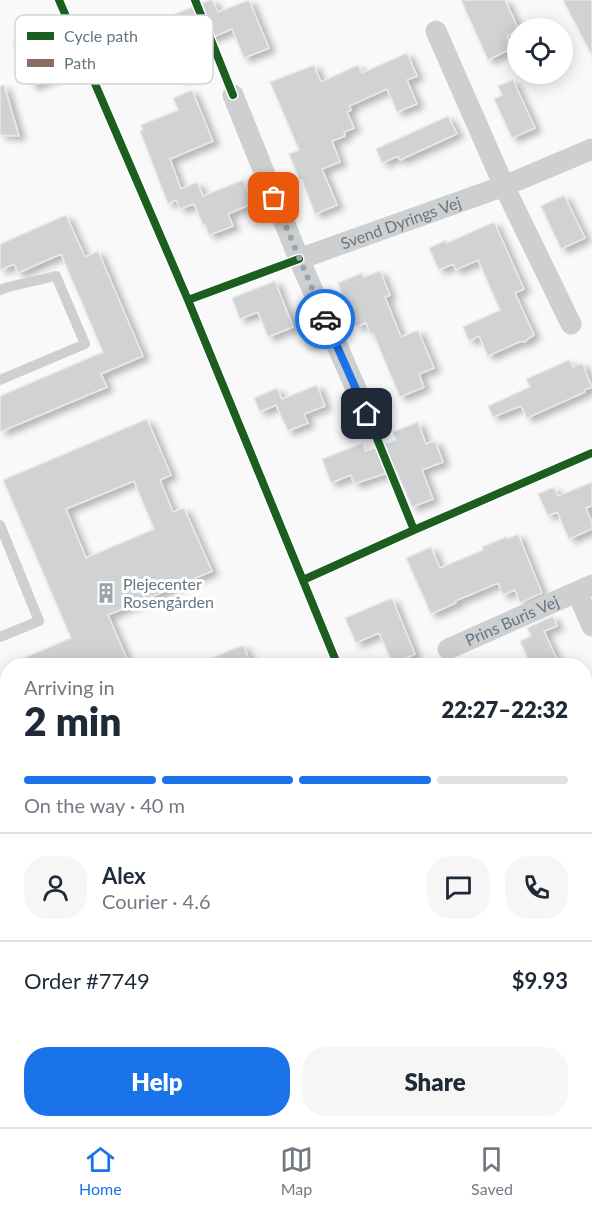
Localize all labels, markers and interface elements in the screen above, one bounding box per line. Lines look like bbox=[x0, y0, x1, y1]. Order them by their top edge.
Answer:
legend bbox=[15, 15, 213, 84]
map controls bbox=[507, 18, 573, 84]
button: locate bbox=[507, 18, 573, 84]
text: Cycle path bbox=[64, 26, 138, 45]
text: Path bbox=[64, 53, 96, 72]
pin bbox=[248, 172, 299, 223]
icon: bag bbox=[257, 181, 290, 214]
street label: Svend Dyrings Vej bbox=[338, 192, 463, 252]
courier bbox=[295, 289, 355, 349]
icon: car bbox=[309, 303, 342, 336]
pin bbox=[341, 388, 392, 439]
icon: home bbox=[350, 397, 383, 430]
place label: Plejecenter Rosengården bbox=[123, 574, 214, 611]
building icon: Plejecenter Rosengården bbox=[94, 581, 118, 605]
street label: Prins Buris Vej bbox=[462, 591, 561, 649]
text: Arriving in bbox=[24, 675, 115, 699]
text: 22:27–22:32 bbox=[442, 696, 568, 723]
text: 2 min bbox=[24, 698, 121, 744]
text: On the way · 40 m bbox=[24, 793, 185, 817]
button: person bbox=[24, 856, 87, 919]
button: chat bbox=[427, 856, 490, 919]
button: phone bbox=[505, 856, 568, 919]
text: Alex bbox=[102, 862, 146, 889]
text: Courier · 4.6 bbox=[102, 889, 211, 913]
text: Order #7749 bbox=[24, 967, 150, 994]
text: $9.93 bbox=[512, 967, 568, 994]
button: Help bbox=[24, 1047, 290, 1116]
button: Share bbox=[302, 1047, 568, 1116]
tab: Home bbox=[79, 1143, 122, 1198]
tab: Map bbox=[280, 1143, 313, 1198]
tab: Saved bbox=[471, 1143, 513, 1198]

